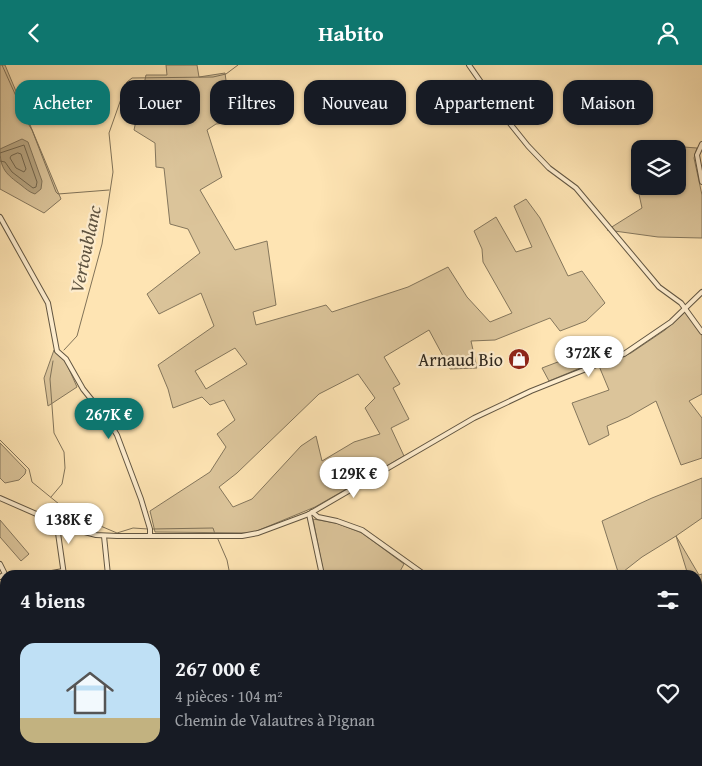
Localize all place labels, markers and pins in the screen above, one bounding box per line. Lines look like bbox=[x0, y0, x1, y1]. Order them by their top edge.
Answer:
pin: 372K € bbox=[548, 335, 630, 378]
place label: Arnaud Bio bbox=[418, 346, 503, 373]
shop icon: Arnaud Bio bbox=[507, 347, 531, 371]
pin: 267K € bbox=[68, 397, 150, 440]
pin: 129K € bbox=[313, 457, 395, 499]
pin: 138K € bbox=[28, 503, 110, 545]

